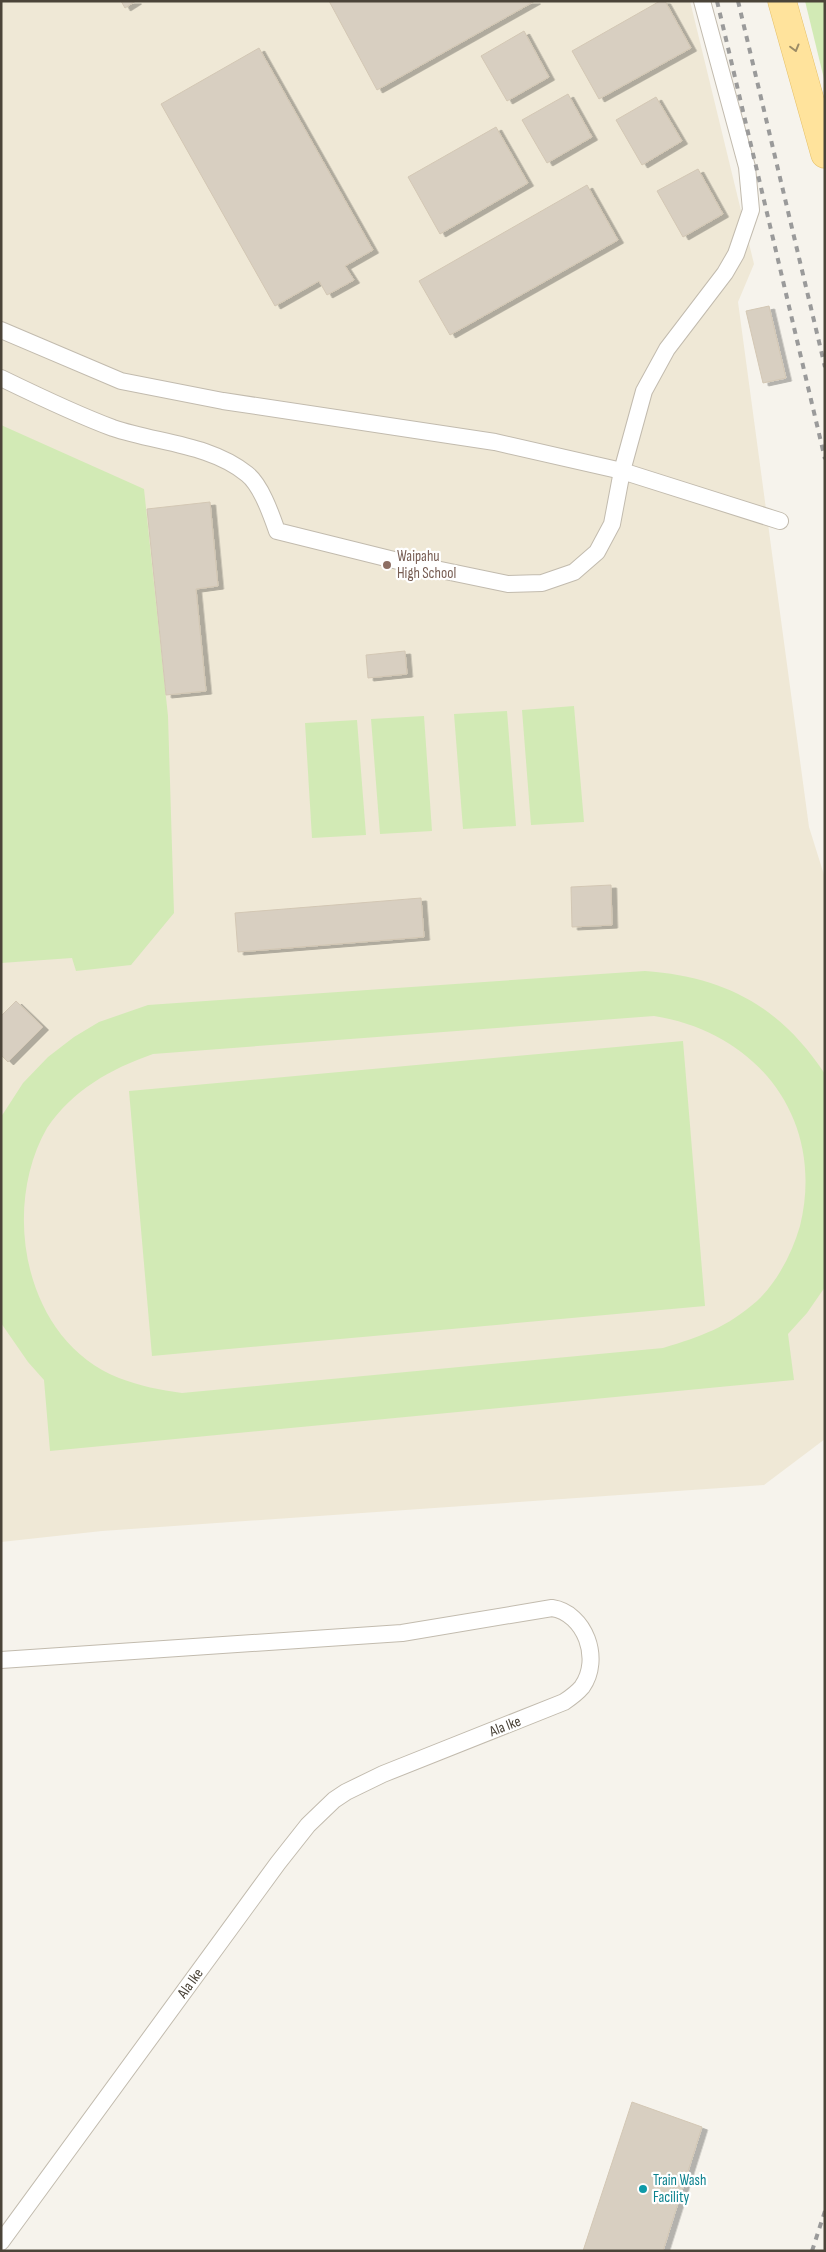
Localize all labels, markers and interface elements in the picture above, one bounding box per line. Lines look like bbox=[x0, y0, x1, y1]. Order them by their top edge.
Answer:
one-way arrow bbox=[790, 44, 800, 52]
place label: Waipahu High School bbox=[397, 547, 456, 583]
marker: Waipahu High School bbox=[381, 559, 393, 571]
street label: Ala Ike bbox=[486, 1712, 524, 1741]
street label: Ala Ike bbox=[173, 1965, 208, 2003]
place label: Train Wash Facility bbox=[653, 2171, 706, 2207]
marker: Train Wash Facility bbox=[637, 2183, 649, 2195]

